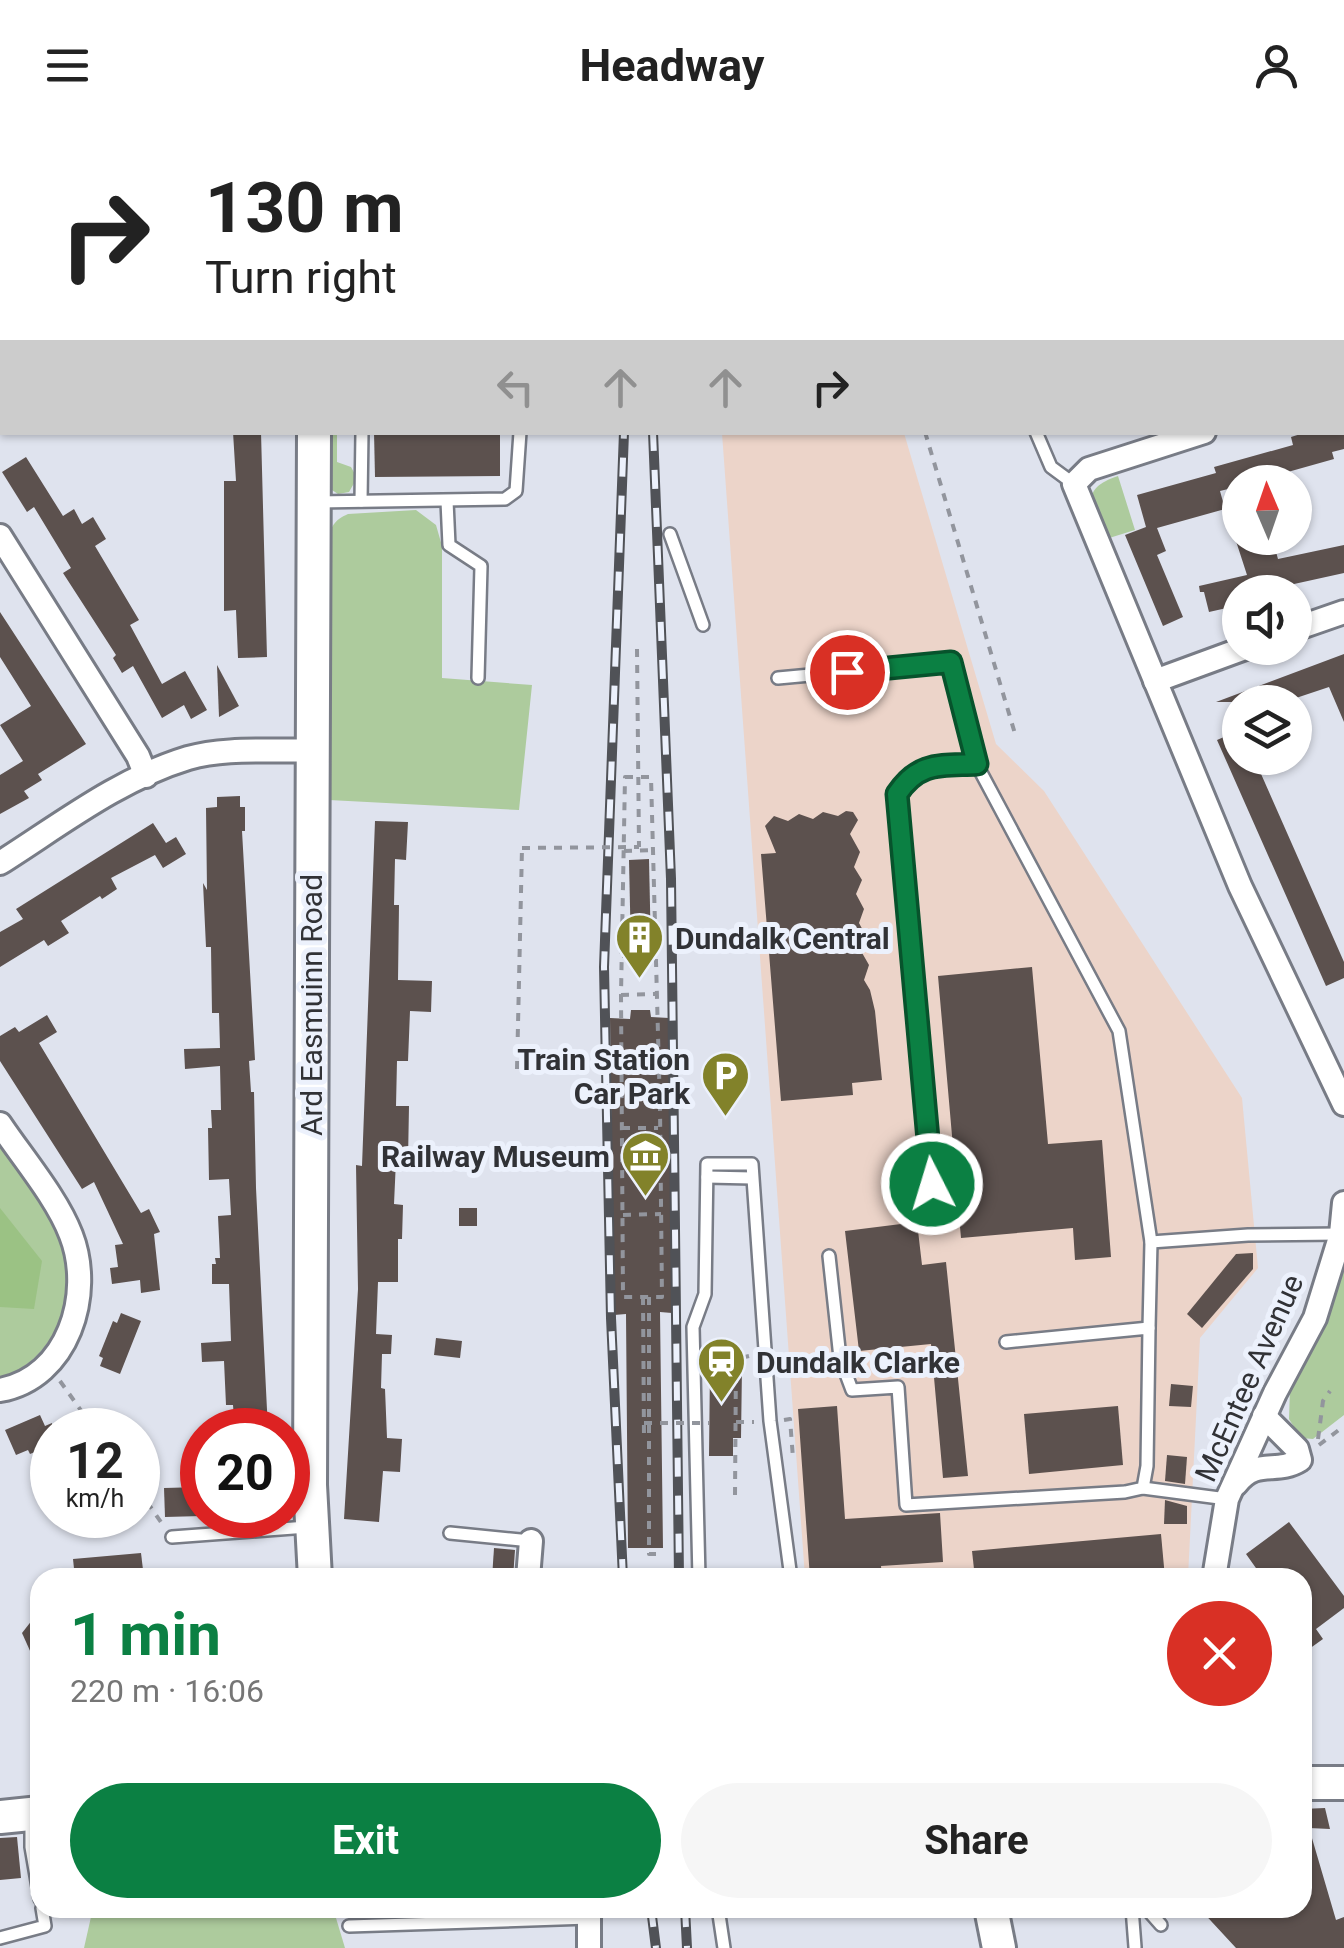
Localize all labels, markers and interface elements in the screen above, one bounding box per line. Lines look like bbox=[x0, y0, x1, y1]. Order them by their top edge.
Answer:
icon: menu bbox=[40, 38, 95, 93]
icon: person bbox=[1249, 38, 1304, 93]
text: Headway bbox=[580, 39, 764, 92]
text: 130 m bbox=[205, 167, 404, 249]
icon: right bbox=[40, 170, 170, 300]
text: Turn right bbox=[205, 251, 397, 304]
icon: left bbox=[488, 360, 543, 415]
icon: ahead bbox=[593, 360, 648, 415]
icon: ahead bbox=[698, 360, 753, 415]
icon: right bbox=[803, 360, 858, 415]
north arrow bbox=[1222, 465, 1312, 555]
map controls bbox=[1222, 465, 1312, 775]
button: sound bbox=[1222, 575, 1312, 665]
pin bbox=[805, 630, 890, 715]
icon: arrive bbox=[820, 645, 875, 700]
button: layers bbox=[1222, 685, 1312, 775]
street label: Ard Easmuinn Road bbox=[294, 874, 329, 1136]
building icon: Dundalk Central bbox=[614, 912, 666, 980]
place label: Dundalk Central bbox=[675, 921, 890, 956]
place label: Train Station Car Park bbox=[517, 1042, 691, 1111]
parking icon: Train Station Car Park bbox=[699, 1050, 751, 1118]
museum icon: Railway Museum bbox=[619, 1130, 671, 1198]
position arrow bbox=[880, 1132, 984, 1236]
place label: Railway Museum bbox=[381, 1139, 610, 1174]
street label: McEntee Avenue bbox=[1188, 1269, 1310, 1487]
station icon: Dundalk Clarke bbox=[695, 1336, 747, 1404]
place label: Dundalk Clarke bbox=[756, 1345, 960, 1380]
speed limit sign: 20 bbox=[180, 1408, 310, 1538]
text: 12 bbox=[66, 1432, 124, 1490]
text: km/h bbox=[66, 1484, 124, 1513]
text: 1 min bbox=[70, 1599, 221, 1670]
button: close bbox=[1167, 1601, 1272, 1706]
text: 220 m · 16:06 bbox=[70, 1672, 264, 1710]
button: Exit bbox=[70, 1783, 661, 1898]
button: Share bbox=[681, 1783, 1272, 1898]

